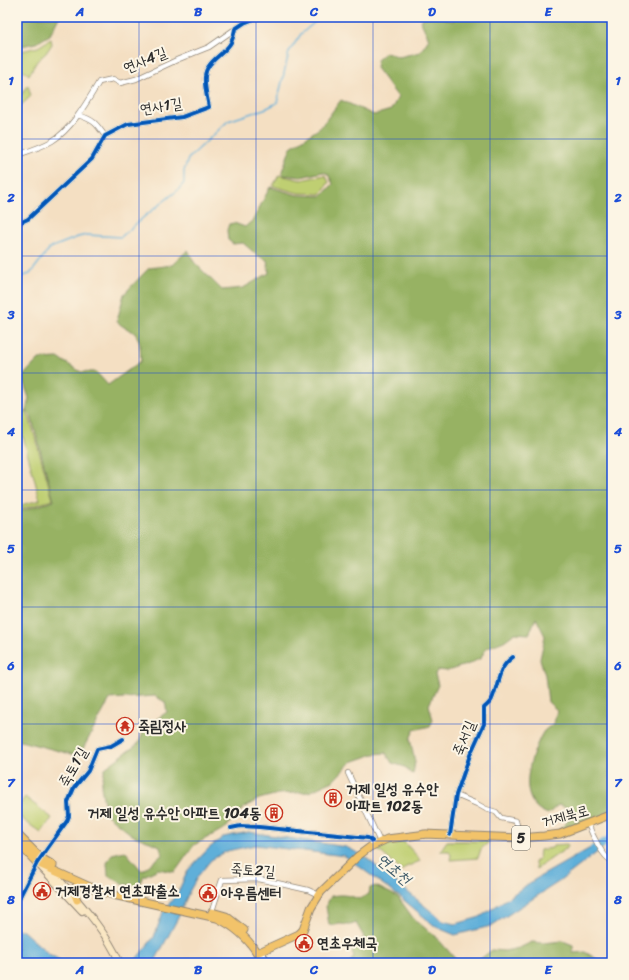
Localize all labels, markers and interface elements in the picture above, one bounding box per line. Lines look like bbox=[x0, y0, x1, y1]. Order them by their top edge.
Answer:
text: A bbox=[75, 0, 84, 23]
text: B bbox=[194, 0, 203, 23]
text: C bbox=[309, 0, 319, 23]
text: D bbox=[428, 0, 436, 23]
text: E bbox=[544, 0, 553, 23]
street label: 연사4길 bbox=[119, 39, 171, 81]
text: 1 bbox=[8, 69, 14, 92]
text: 1 bbox=[615, 69, 621, 92]
street label: 연사1길 bbox=[138, 90, 184, 122]
text: 2 bbox=[6, 186, 15, 209]
text: 2 bbox=[613, 186, 622, 209]
text: 3 bbox=[6, 303, 15, 326]
text: 3 bbox=[613, 303, 622, 326]
text: 4 bbox=[6, 420, 16, 443]
text: 4 bbox=[613, 420, 623, 443]
text: 5 bbox=[7, 537, 15, 560]
text: 5 bbox=[614, 537, 622, 560]
text: 6 bbox=[6, 654, 15, 677]
text: 6 bbox=[613, 654, 622, 677]
place label: 죽림정사 bbox=[138, 713, 186, 739]
temple icon: 죽림정사 bbox=[115, 716, 135, 736]
street label: 죽서길 bbox=[445, 716, 483, 760]
street label: 죽토1길 bbox=[51, 742, 95, 792]
text: 7 bbox=[7, 771, 16, 794]
text: 7 bbox=[614, 771, 623, 794]
place label: 거제 일성 유수안 아파트 102동 bbox=[345, 776, 439, 819]
building icon: 거제 일성 유수안 아파트 102동 bbox=[323, 788, 343, 808]
street label: 거제북로 bbox=[538, 797, 592, 835]
place label: 거제 일성 유수안 아파트 104동 bbox=[87, 800, 261, 826]
building icon: 거제 일성 유수안 아파트 104동 bbox=[264, 803, 284, 823]
road number: 5 bbox=[512, 826, 530, 850]
water label: 연초천 bbox=[370, 845, 420, 894]
street label: 죽토2길 bbox=[230, 855, 276, 885]
place label: 거제경찰서 연초파출소 bbox=[55, 878, 180, 904]
place label: 아우름센터 bbox=[220, 880, 281, 906]
public building icon: 거제경찰서 연초파출소 bbox=[32, 881, 52, 901]
public building icon: 아우름센터 bbox=[198, 883, 218, 903]
text: 8 bbox=[6, 888, 15, 911]
text: 8 bbox=[613, 888, 622, 911]
place label: 연초우체국 bbox=[317, 930, 377, 956]
public building icon: 연초우체국 bbox=[294, 933, 314, 953]
text: A bbox=[75, 958, 84, 980]
text: B bbox=[194, 958, 203, 980]
text: C bbox=[309, 958, 319, 980]
text: D bbox=[428, 958, 436, 980]
text: E bbox=[544, 958, 553, 980]

